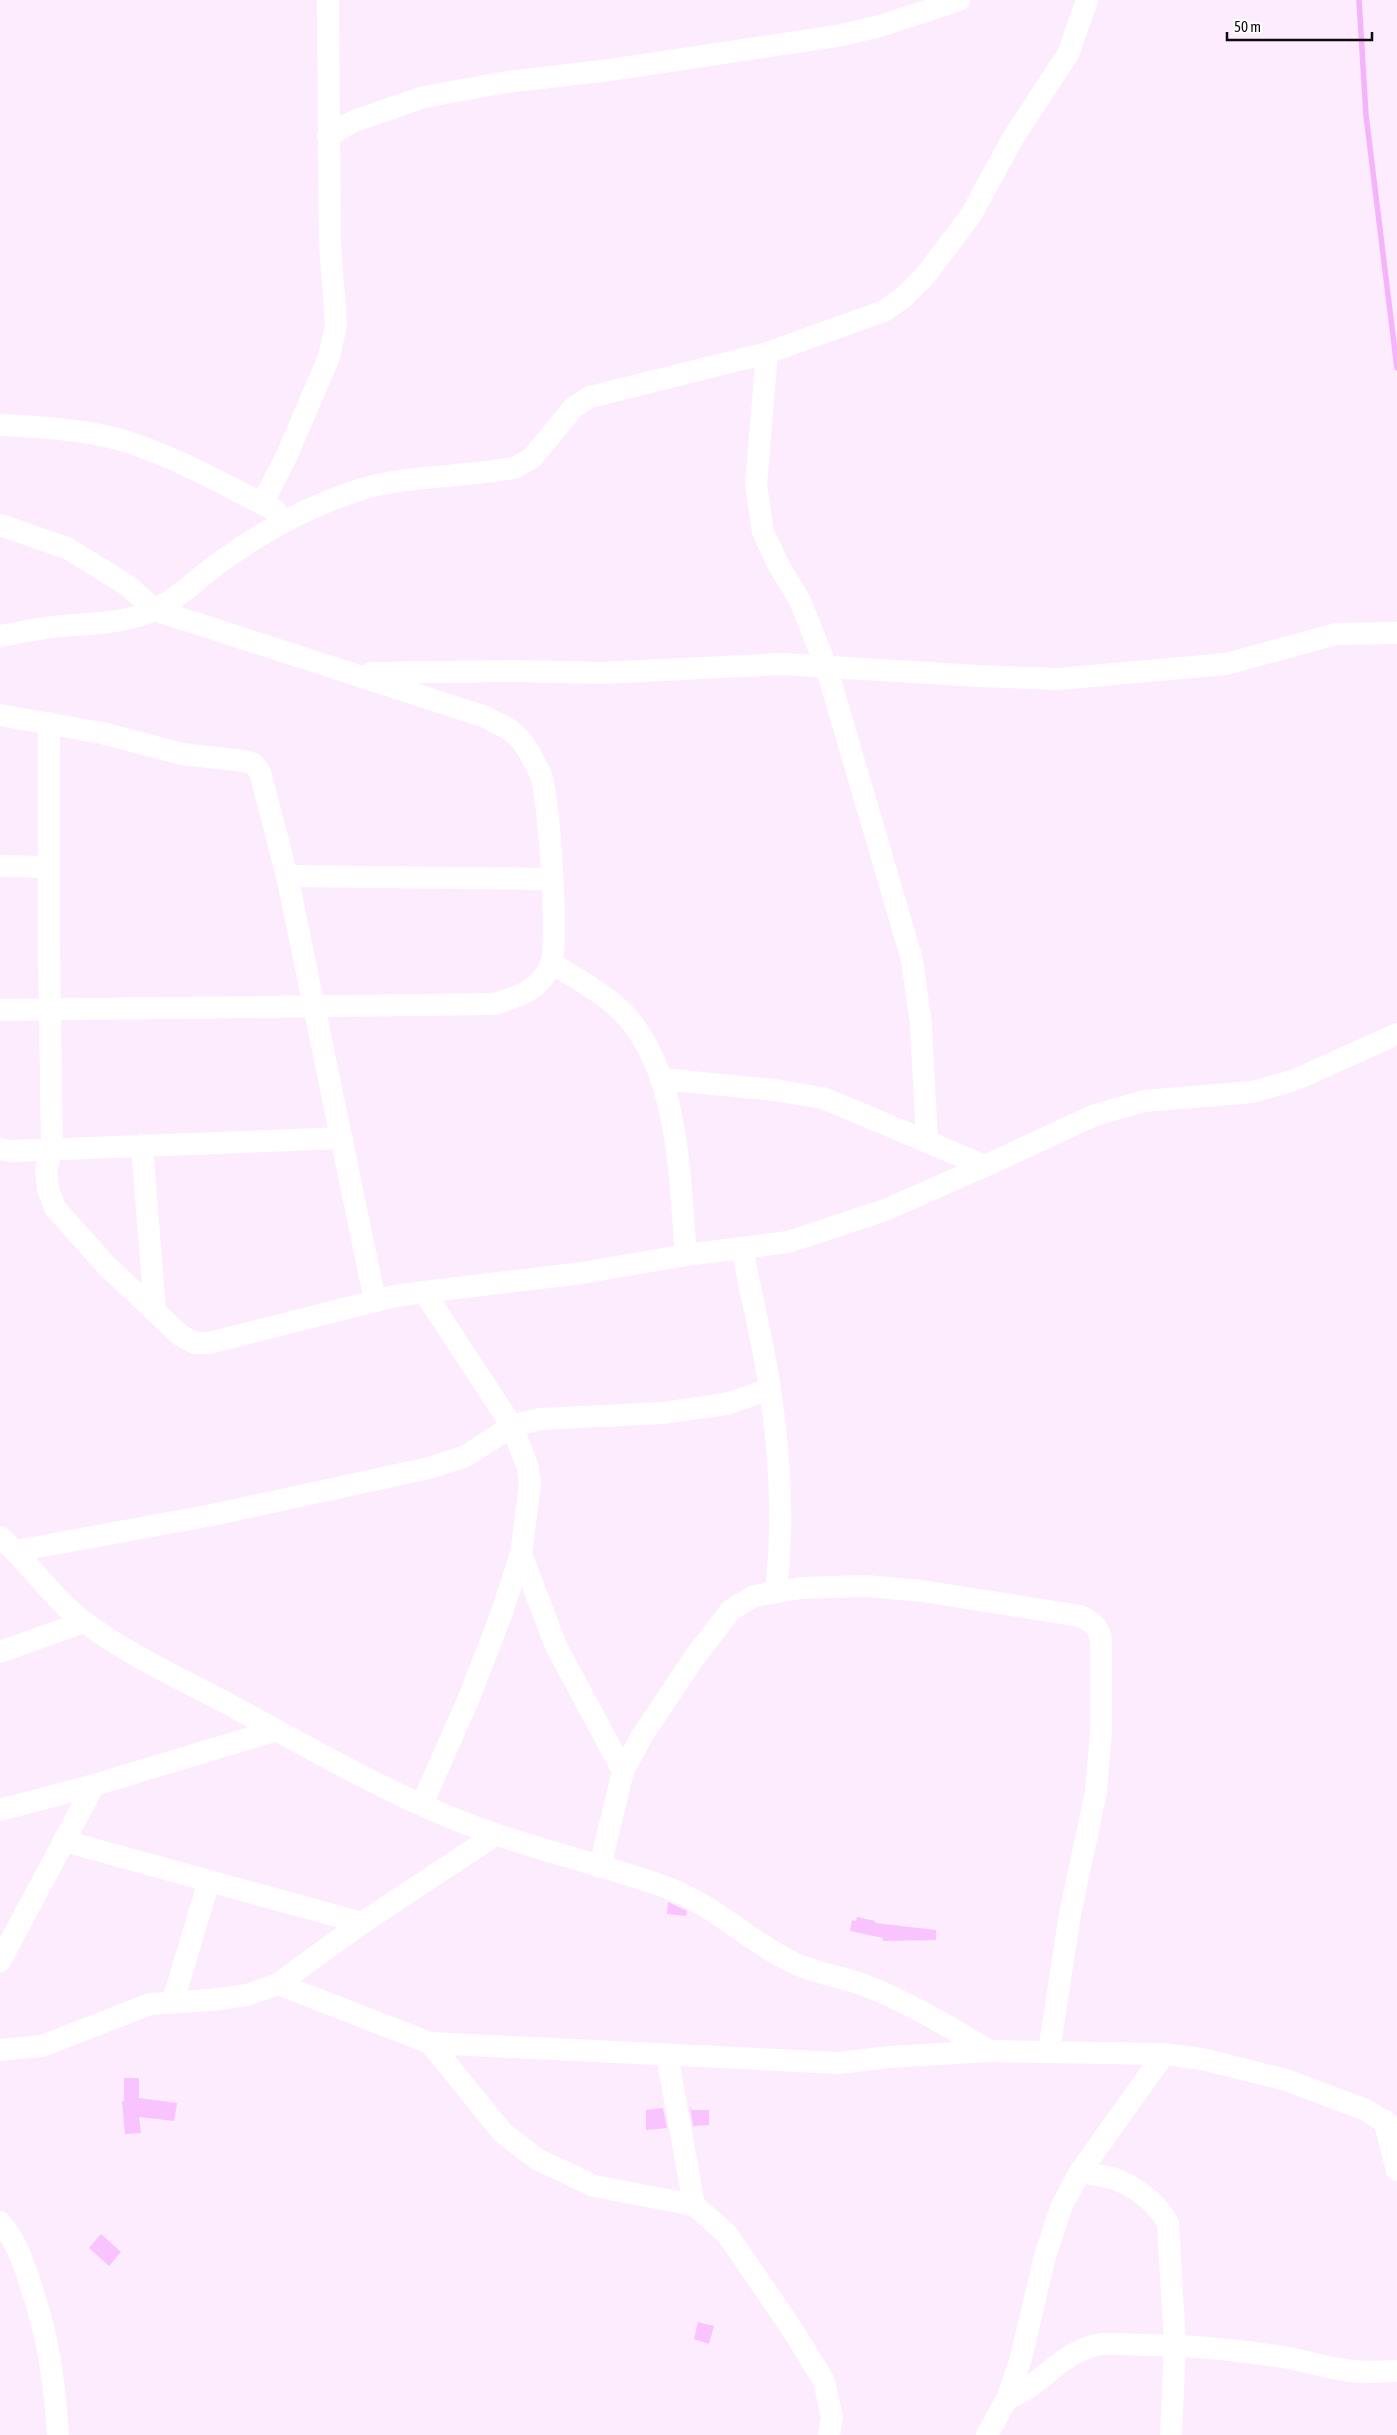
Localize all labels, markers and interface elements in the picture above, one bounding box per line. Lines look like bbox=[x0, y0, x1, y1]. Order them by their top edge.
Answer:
scale bar bbox=[1227, 10, 1372, 42]
text: 50 m bbox=[1234, 18, 1261, 35]

